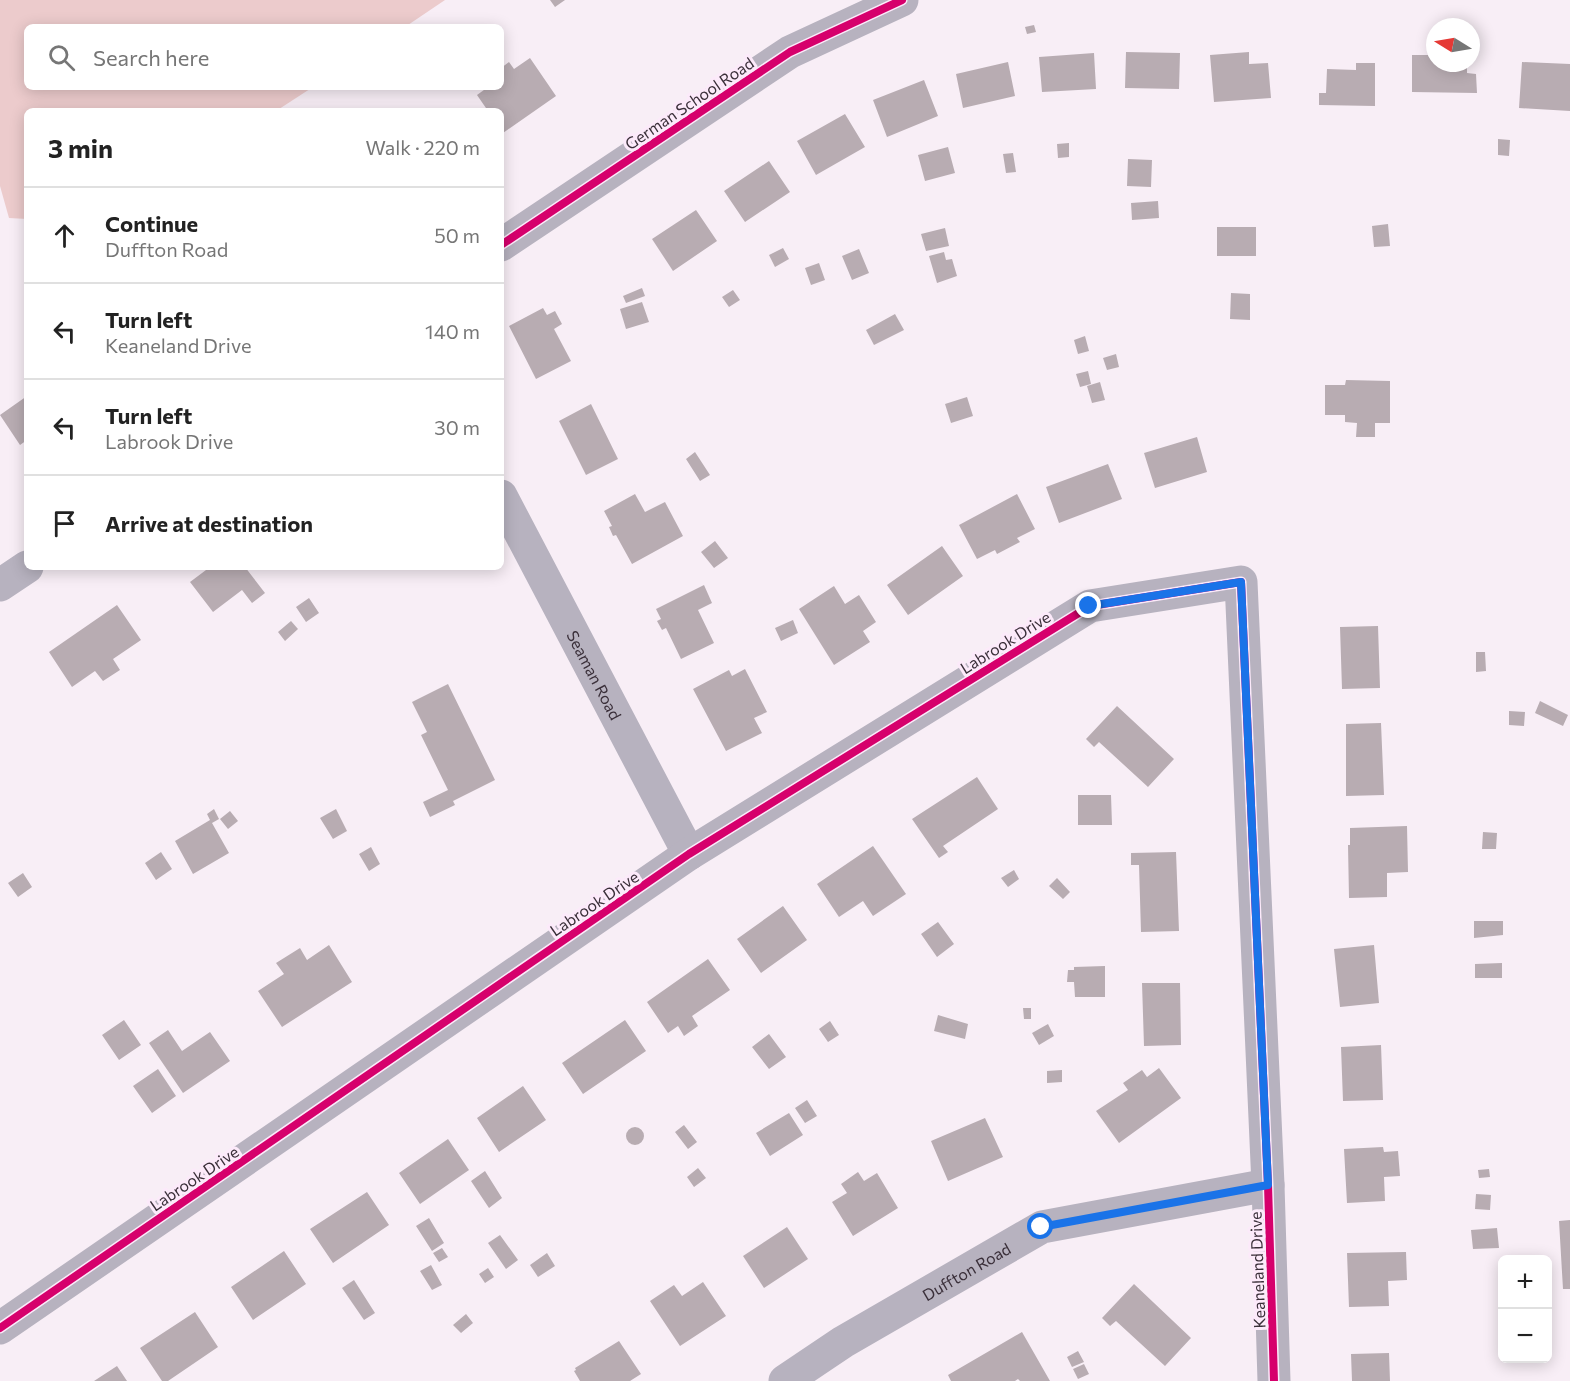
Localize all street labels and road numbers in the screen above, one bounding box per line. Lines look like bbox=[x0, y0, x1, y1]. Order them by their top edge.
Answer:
street label: German School Road bbox=[621, 53, 757, 153]
street label: Labrook Drive bbox=[956, 607, 1054, 677]
street label: Seaman Road bbox=[564, 627, 626, 723]
street label: Labrook Drive bbox=[546, 866, 642, 940]
street label: Labrook Drive bbox=[146, 1141, 242, 1215]
street label: Keaneland Drive bbox=[1245, 1211, 1269, 1329]
street label: Duffton Road bbox=[919, 1238, 1014, 1304]

